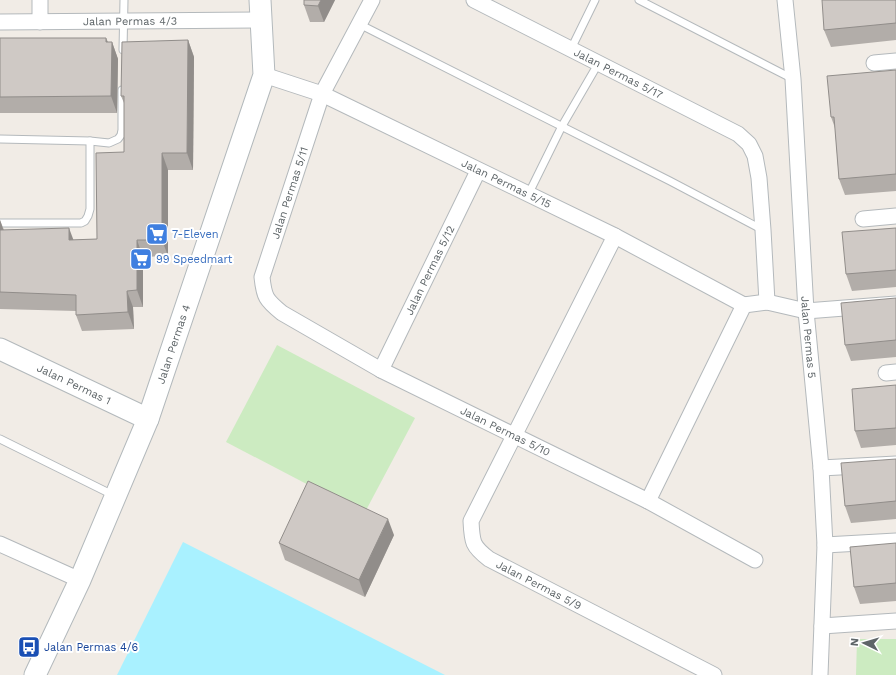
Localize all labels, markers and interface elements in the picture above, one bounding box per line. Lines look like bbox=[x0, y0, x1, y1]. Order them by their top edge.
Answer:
street label: Jalan Permas 4/3 bbox=[83, 14, 177, 28]
street label: Jalan Permas 5/17 bbox=[572, 45, 665, 101]
street label: Jalan Permas 5/11 bbox=[269, 145, 311, 241]
street label: Jalan Permas 5/15 bbox=[459, 156, 553, 211]
supermarket icon: 7-Eleven bbox=[144, 221, 170, 247]
street label: Jalan Permas 5/12 bbox=[402, 223, 457, 317]
place label: 7-Eleven bbox=[172, 228, 219, 241]
supermarket icon: 99 Speedmart bbox=[128, 246, 154, 272]
place label: 99 Speedmart bbox=[156, 253, 233, 266]
street label: Jalan Permas 5 bbox=[799, 296, 819, 379]
street label: Jalan Permas 4 bbox=[154, 302, 193, 385]
street label: Jalan Permas 1 bbox=[35, 361, 113, 407]
street label: Jalan Permas 5/10 bbox=[458, 404, 553, 459]
street label: Jalan Permas 5/9 bbox=[494, 557, 584, 612]
north arrow bbox=[844, 623, 884, 663]
bus stop icon: Jalan Permas 4/6 bbox=[16, 634, 42, 660]
text: N bbox=[848, 638, 861, 647]
place label: Jalan Permas 4/6 bbox=[44, 641, 138, 654]

